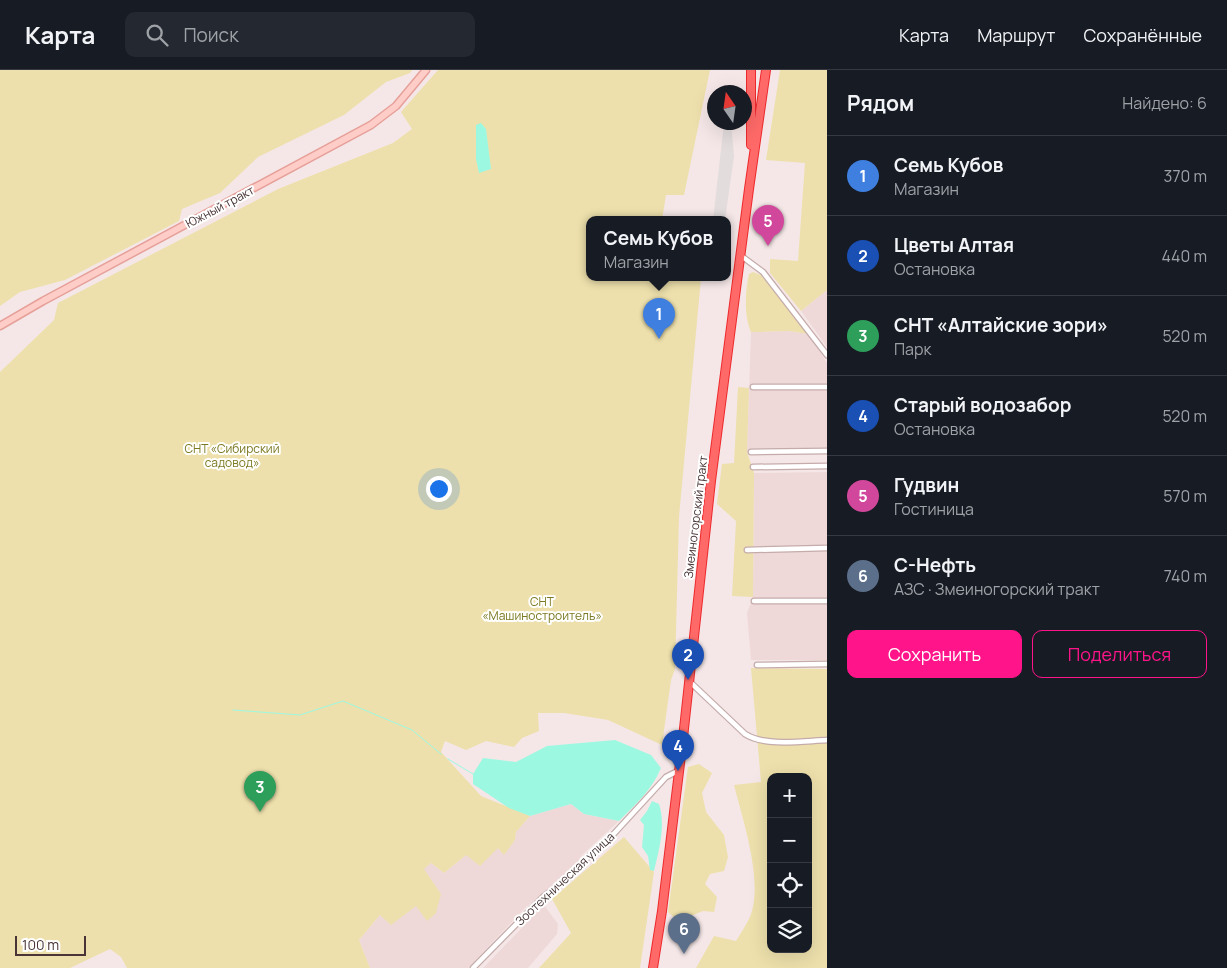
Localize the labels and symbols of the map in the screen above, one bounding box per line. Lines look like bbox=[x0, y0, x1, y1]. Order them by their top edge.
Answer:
north arrow bbox=[707, 85, 752, 130]
street label: Южный тракт bbox=[182, 181, 257, 232]
pin: 5 bbox=[752, 205, 784, 246]
pin: 1 bbox=[643, 298, 675, 339]
park label: СНТ «Сибирский садовод» bbox=[184, 440, 280, 471]
street label: Змеиногорский тракт bbox=[680, 455, 711, 579]
your location bbox=[426, 476, 452, 502]
park label: СНТ «Машиностроитель» bbox=[482, 593, 602, 624]
pin: 2 bbox=[672, 639, 704, 680]
pin: 4 bbox=[662, 730, 694, 771]
pin: 3 bbox=[244, 771, 276, 812]
street label: Зоотехническая улица bbox=[511, 828, 618, 929]
pin: 6 bbox=[668, 913, 700, 954]
scale bar bbox=[15, 933, 86, 956]

